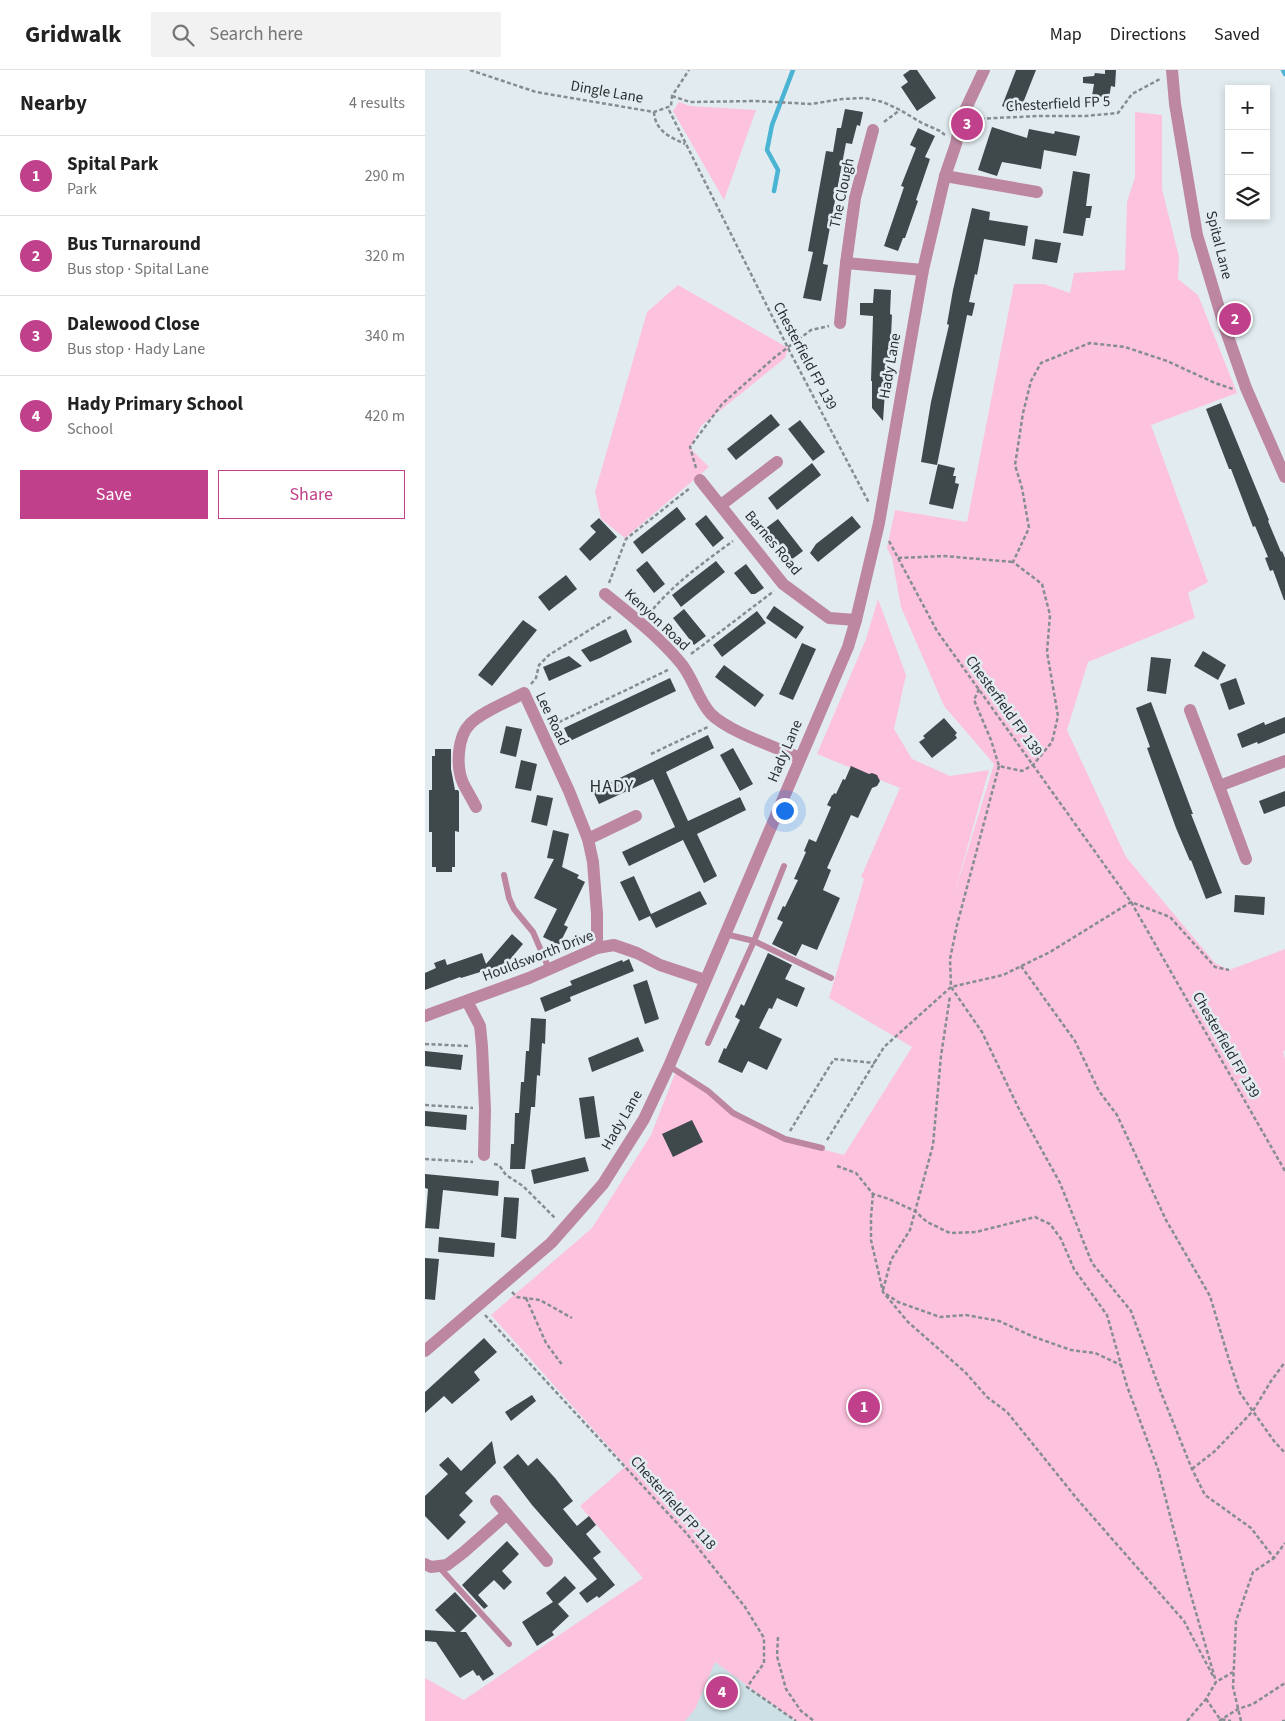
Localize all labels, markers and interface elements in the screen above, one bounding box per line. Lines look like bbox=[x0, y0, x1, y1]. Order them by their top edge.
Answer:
search box bbox=[151, 12, 501, 57]
text: Gridwalk bbox=[25, 17, 121, 52]
icon: search bbox=[169, 21, 197, 49]
text: Search here bbox=[209, 21, 303, 48]
text: Map bbox=[1050, 22, 1082, 47]
text: Directions bbox=[1110, 22, 1186, 47]
text: Saved bbox=[1214, 22, 1260, 47]
street label: Dingle Lane bbox=[569, 75, 645, 109]
map controls bbox=[1225, 85, 1270, 220]
button: + bbox=[1225, 85, 1270, 130]
text: Nearby bbox=[20, 88, 87, 118]
street label: Chesterfield FP 5 bbox=[1005, 91, 1111, 117]
text: 4 results bbox=[349, 92, 405, 114]
pin: 3 bbox=[951, 105, 983, 143]
button: − bbox=[1225, 130, 1270, 175]
text: Spital Park bbox=[67, 151, 159, 178]
street label: The Clough bbox=[824, 156, 860, 230]
text: 1 bbox=[32, 165, 40, 187]
text: 290 m bbox=[365, 165, 405, 187]
button: layers bbox=[1225, 175, 1270, 220]
text: Park bbox=[67, 178, 97, 200]
street label: Spital Lane bbox=[1200, 209, 1238, 281]
text: Bus Turnaround bbox=[67, 231, 201, 258]
text: 2 bbox=[32, 245, 40, 267]
text: 320 m bbox=[365, 245, 405, 267]
text: Bus stop · Spital Lane bbox=[67, 258, 209, 280]
street label: Chesterfield FP 139 bbox=[768, 298, 842, 414]
pin: 2 bbox=[1219, 300, 1251, 338]
text: Dalewood Close bbox=[67, 311, 200, 338]
text: 3 bbox=[32, 325, 40, 347]
text: 340 m bbox=[365, 325, 405, 347]
street label: Hady Lane bbox=[874, 332, 906, 400]
text: Bus stop · Hady Lane bbox=[67, 338, 205, 360]
text: Hady Primary School bbox=[67, 391, 243, 418]
text: 4 bbox=[32, 405, 40, 427]
text: 420 m bbox=[365, 405, 405, 427]
text: School bbox=[67, 418, 113, 440]
button: Save bbox=[20, 470, 208, 519]
button: Share bbox=[218, 470, 405, 519]
street label: Barnes Road bbox=[740, 506, 806, 580]
street label: Kenyon Road bbox=[620, 584, 694, 656]
street label: Chesterfield FP 139 bbox=[960, 651, 1048, 761]
street label: Lee Road bbox=[530, 689, 574, 749]
street label: Hady Lane bbox=[762, 716, 808, 786]
district label: HADY bbox=[590, 774, 634, 799]
your location bbox=[772, 798, 798, 824]
street label: Houldsworth Drive bbox=[479, 925, 597, 987]
street label: Chesterfield FP 139 bbox=[1187, 988, 1265, 1102]
street label: Hady Lane bbox=[596, 1086, 648, 1154]
pin: 1 bbox=[848, 1388, 880, 1426]
street label: Chesterfield FP 118 bbox=[625, 1452, 721, 1554]
pin: 4 bbox=[706, 1673, 738, 1711]

